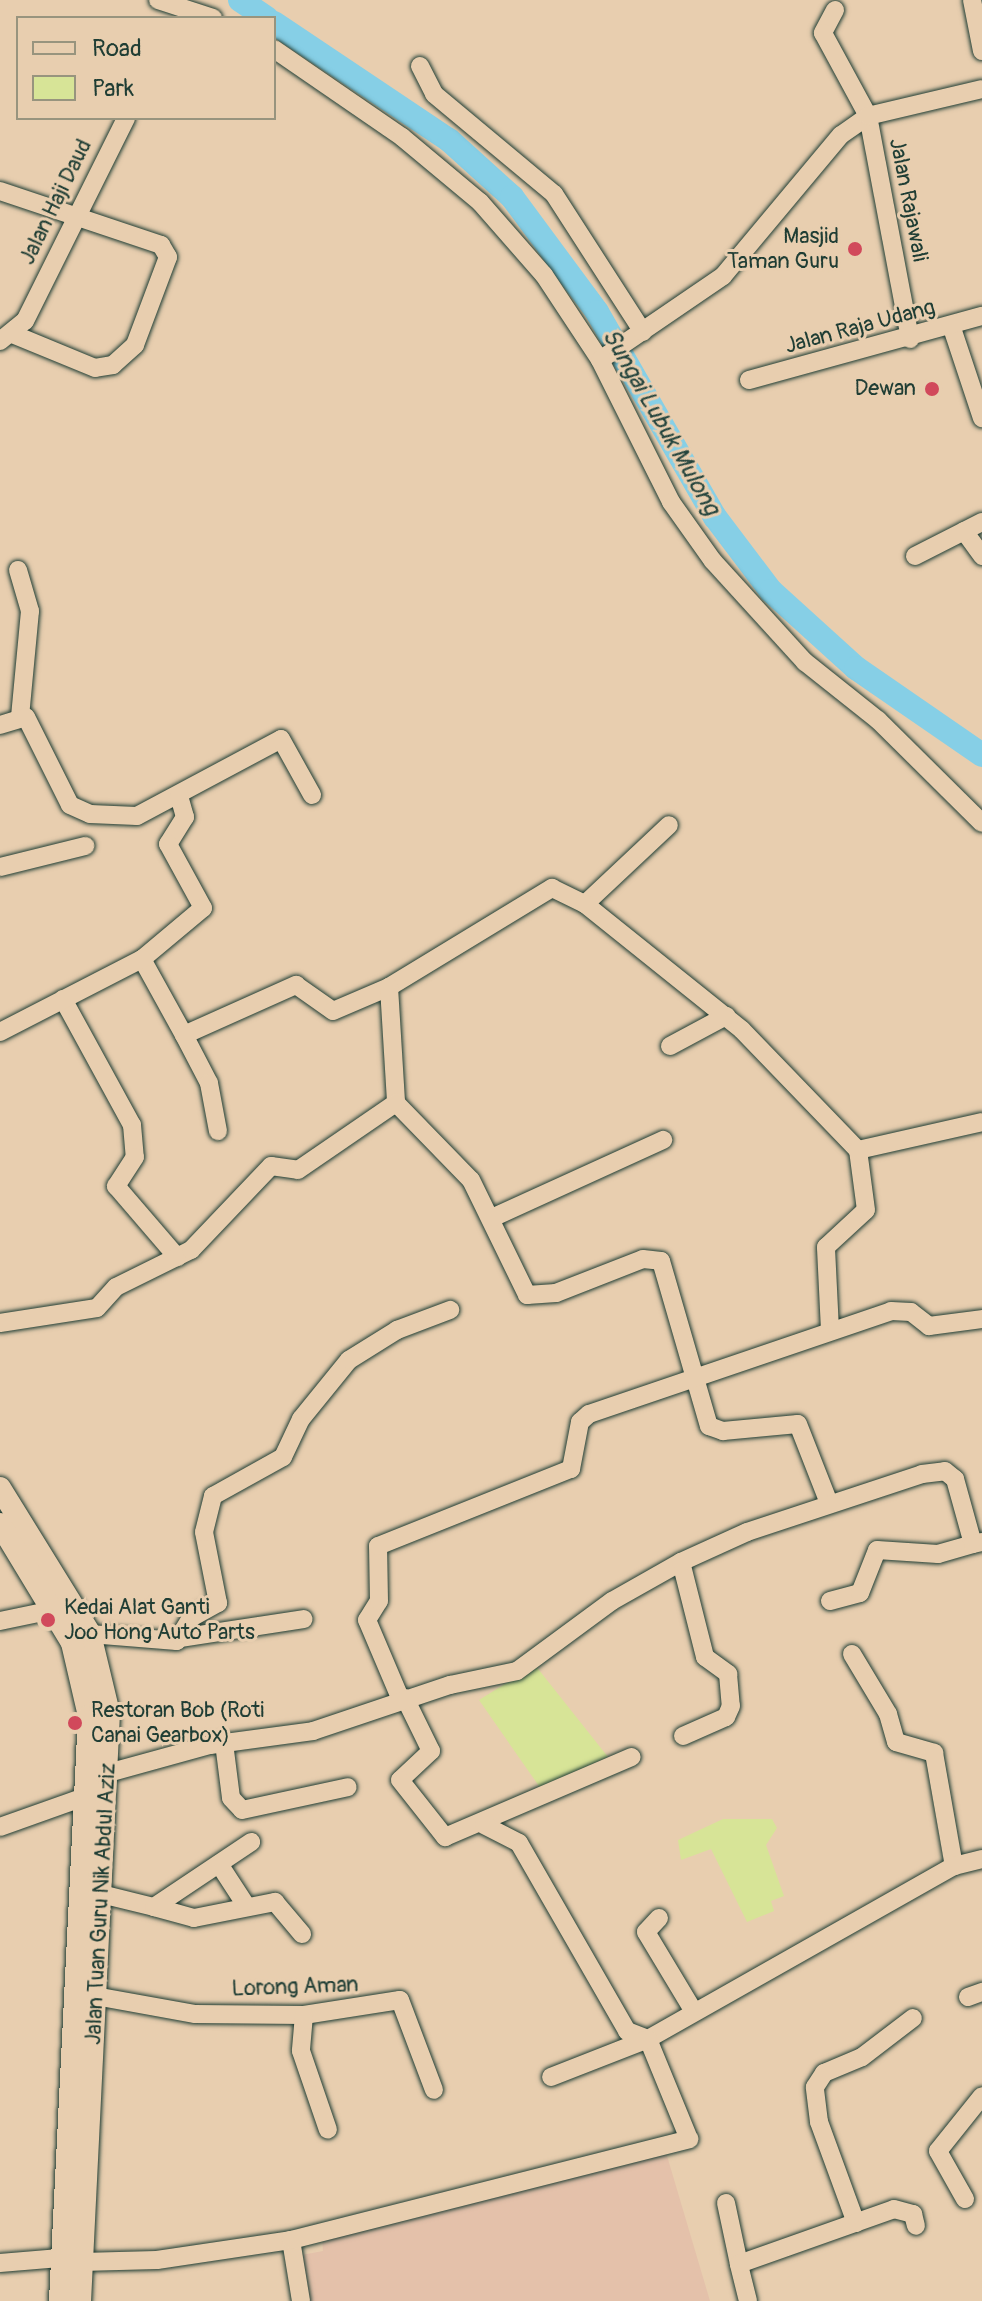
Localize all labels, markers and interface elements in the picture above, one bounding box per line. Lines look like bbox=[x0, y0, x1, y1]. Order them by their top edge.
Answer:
legend bbox=[16, 16, 276, 120]
text: Road bbox=[92, 34, 142, 63]
text: Park bbox=[92, 74, 134, 103]
street label: Jalan Haji Daud bbox=[14, 135, 98, 269]
street label: Jalan Rajawali bbox=[883, 136, 933, 264]
place label: Masjid Taman Guru bbox=[727, 223, 839, 274]
marker: Masjid Taman Guru bbox=[846, 240, 864, 258]
street label: Jalan Raja Udang bbox=[782, 294, 938, 360]
water label: Sungai Lubuk Mulong bbox=[596, 324, 726, 520]
place label: Dewan bbox=[854, 376, 916, 402]
marker: Dewan bbox=[923, 380, 941, 398]
place label: Kedai Alat Ganti Joo Hong Auto Parts bbox=[64, 1594, 255, 1646]
marker: Kedai Alat Ganti Joo Hong Auto Parts bbox=[39, 1611, 57, 1629]
place label: Restoran Bob (Roti Canai Gearbox) bbox=[91, 1697, 264, 1748]
marker: Restoran Bob (Roti Canai Gearbox) bbox=[66, 1714, 84, 1732]
street label: Jalan Tuan Guru Nik Abdul Aziz bbox=[80, 1762, 122, 2046]
street label: Lorong Aman bbox=[231, 1972, 359, 2002]

